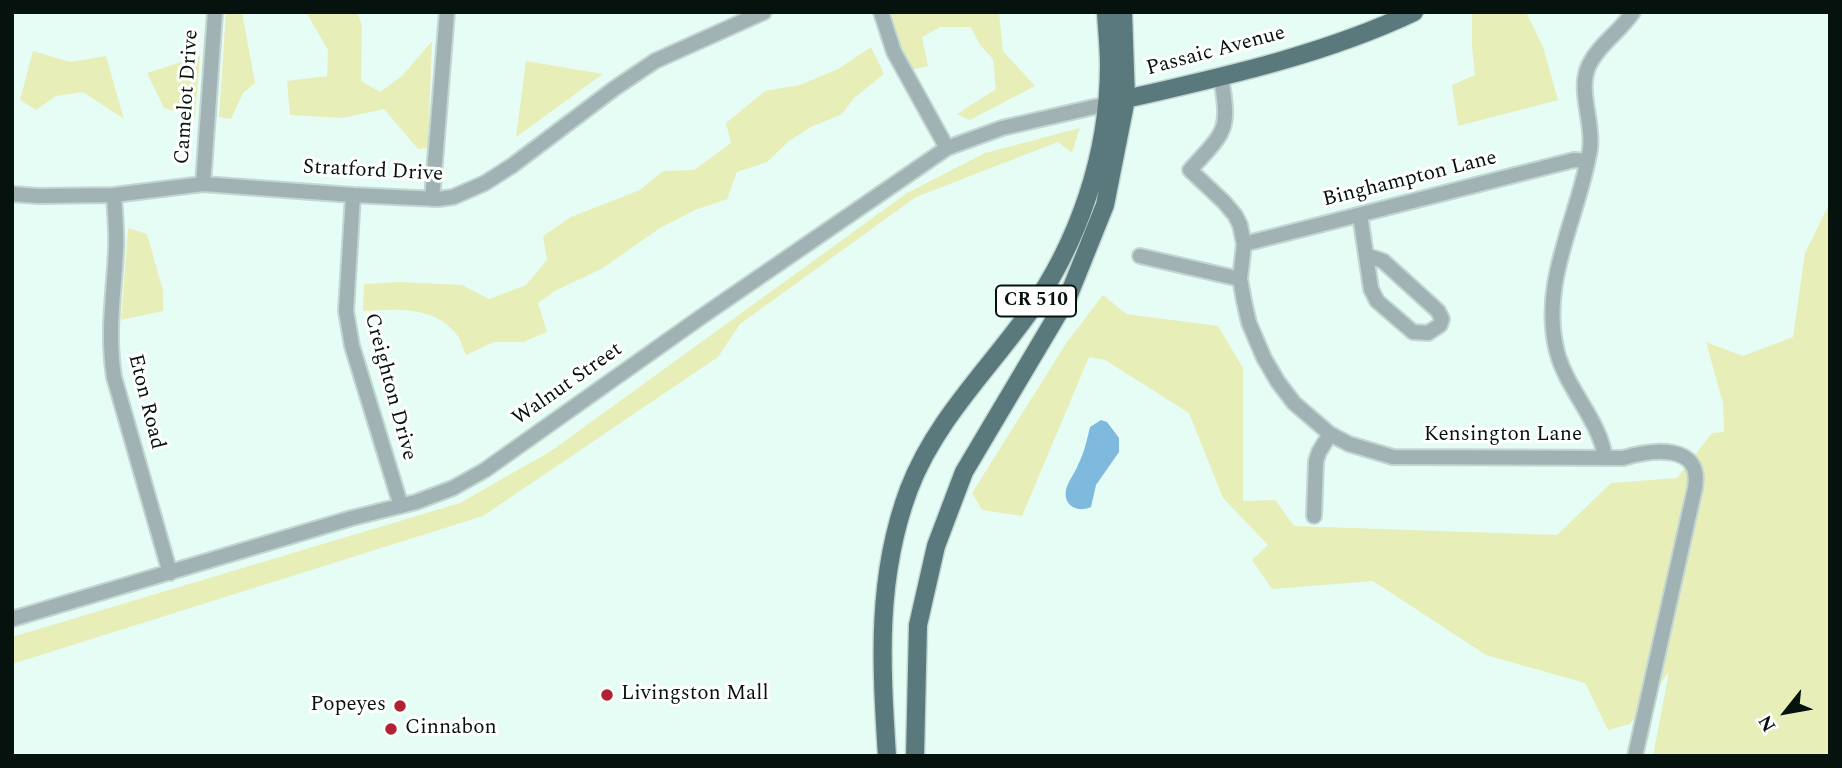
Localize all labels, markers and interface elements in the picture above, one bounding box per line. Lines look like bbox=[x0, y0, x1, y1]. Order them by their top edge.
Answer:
street label: Passaic Avenue bbox=[1144, 21, 1288, 83]
street label: Camelot Drive bbox=[171, 29, 205, 165]
street label: Binghampton Lane bbox=[1320, 146, 1500, 214]
street label: Stratford Drive bbox=[302, 156, 444, 188]
road number: CR 510 bbox=[996, 286, 1076, 316]
street label: Creighton Drive bbox=[357, 311, 421, 463]
street label: Walnut Street bbox=[508, 338, 628, 432]
street label: Eton Road bbox=[121, 352, 169, 452]
street label: Kensington Lane bbox=[1424, 423, 1582, 449]
north arrow bbox=[1751, 677, 1821, 747]
place label: Livingston Mall bbox=[621, 682, 769, 708]
marker: Livingston Mall bbox=[599, 687, 615, 703]
place label: Popeyes bbox=[310, 693, 386, 719]
marker: Popeyes bbox=[392, 698, 408, 714]
text: N bbox=[1751, 709, 1784, 737]
place label: Cinnabon bbox=[405, 716, 497, 742]
marker: Cinnabon bbox=[383, 721, 399, 737]

